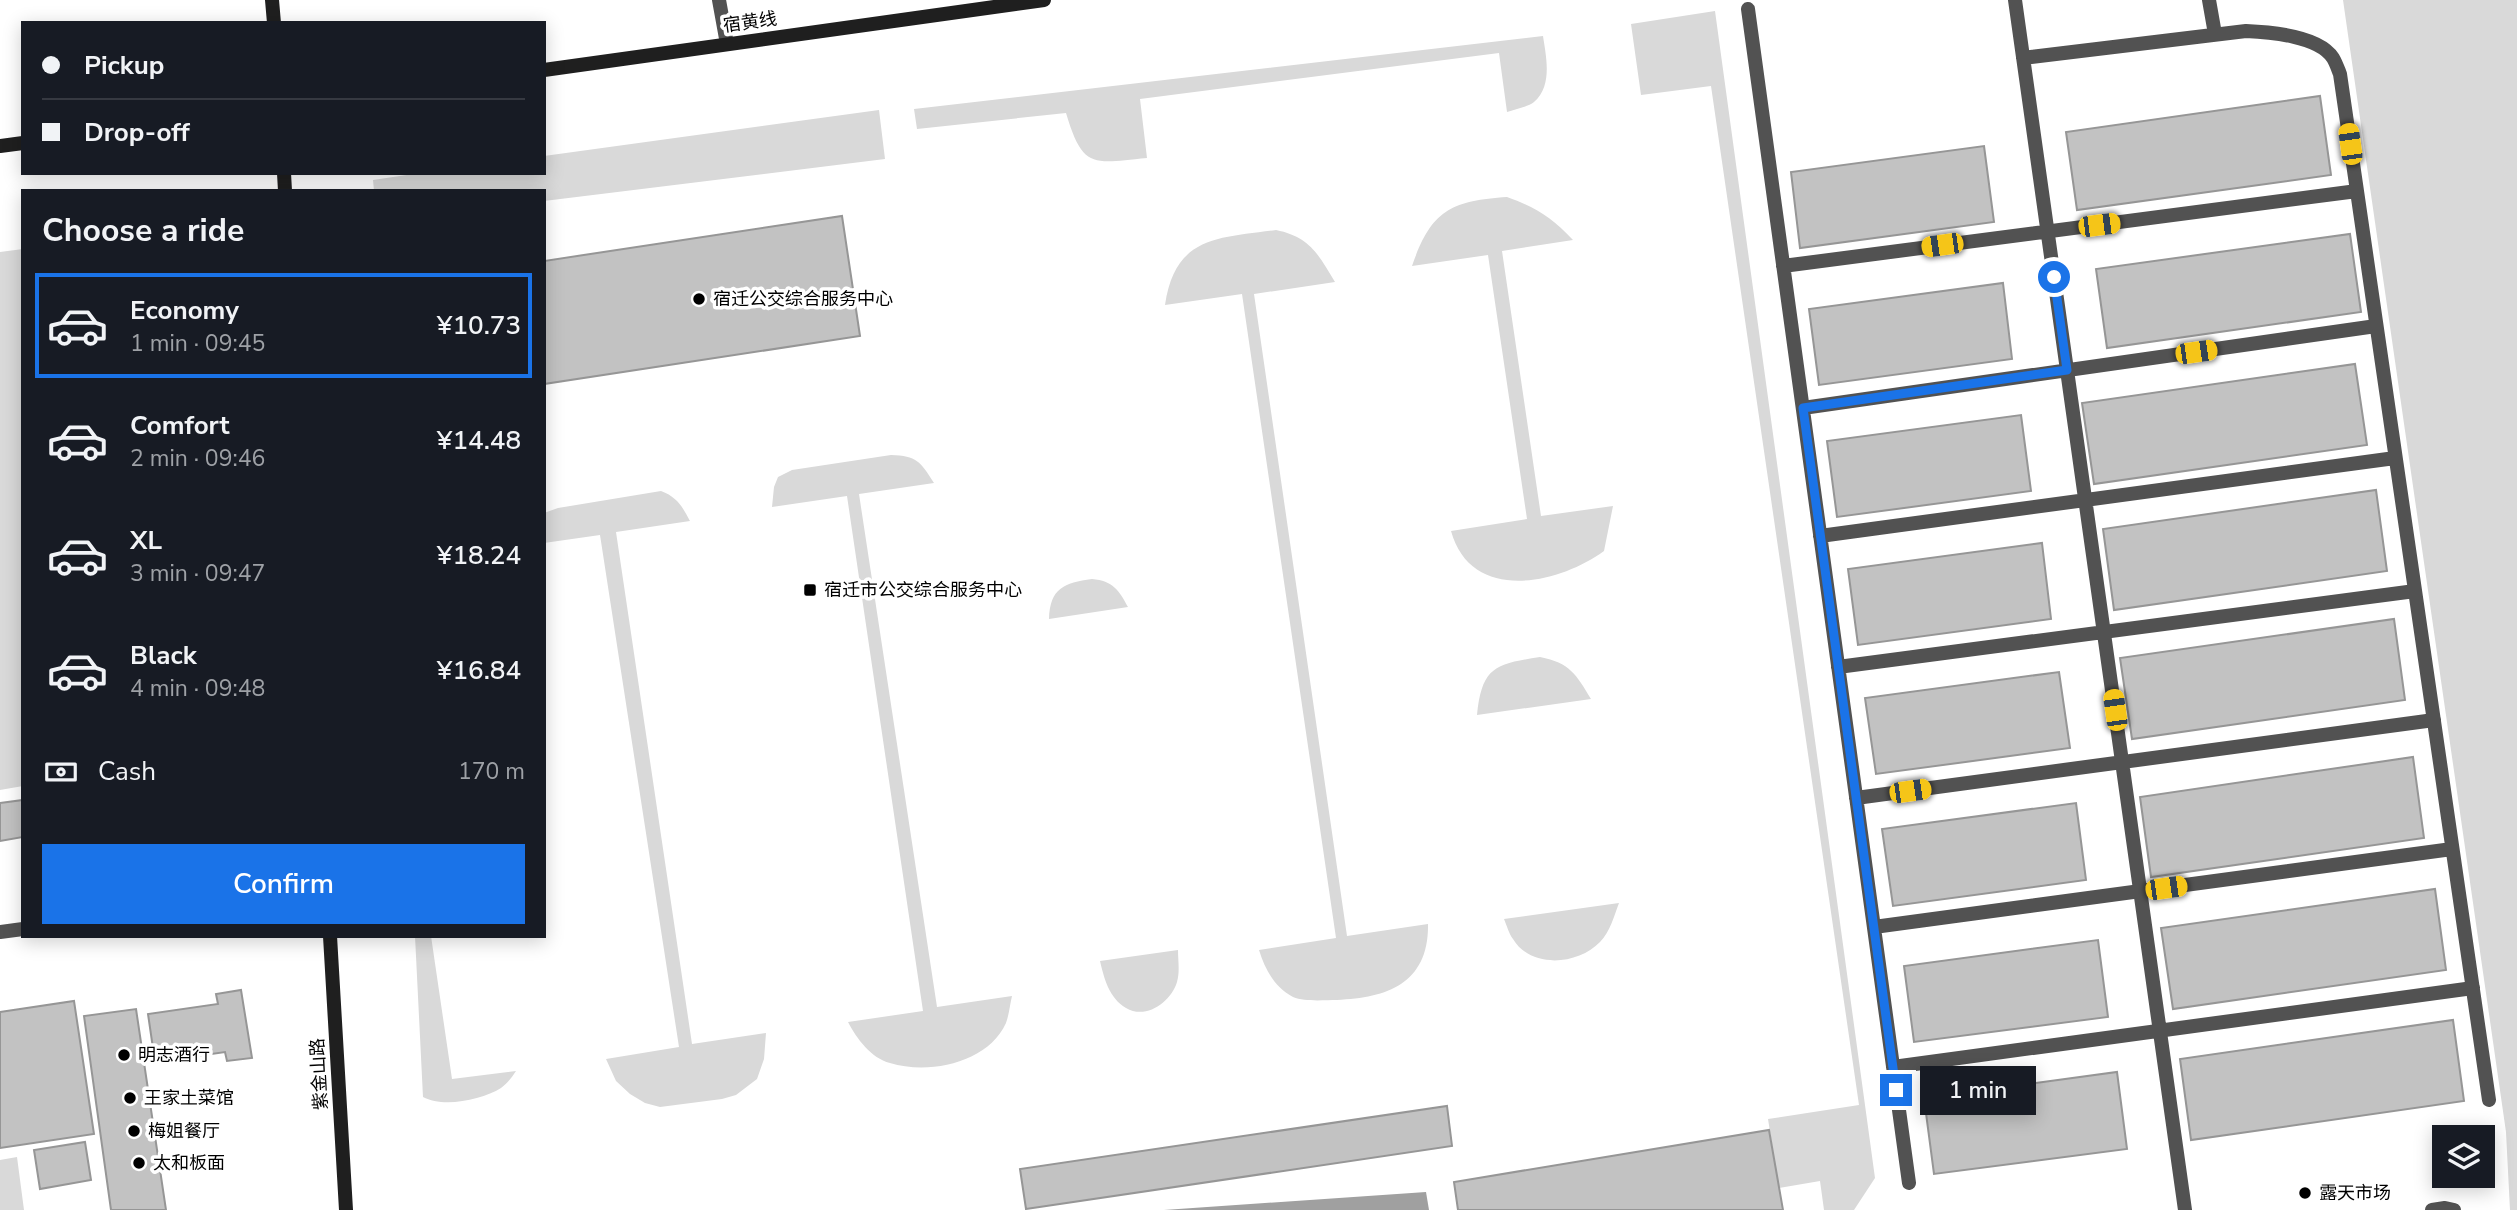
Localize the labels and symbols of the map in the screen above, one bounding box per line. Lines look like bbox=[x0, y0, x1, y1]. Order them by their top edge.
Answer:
street label: 宿黄线 bbox=[722, 6, 778, 38]
car bbox=[2337, 122, 2364, 166]
car bbox=[2077, 212, 2122, 238]
car bbox=[1920, 232, 1965, 258]
route start bbox=[2038, 261, 2070, 293]
place label: 宿迁公交综合服务中心 bbox=[713, 287, 893, 311]
marker: 宿迁公交综合服务中心 bbox=[691, 291, 707, 307]
car bbox=[2174, 339, 2219, 365]
place label: 宿迁市公交综合服务中心 bbox=[824, 578, 1022, 602]
marker: 宿迁市公交综合服务中心 bbox=[802, 582, 818, 598]
car bbox=[2102, 688, 2129, 732]
car bbox=[1888, 778, 1933, 804]
car bbox=[2144, 875, 2189, 901]
street label: 紫金山路 bbox=[305, 1037, 333, 1111]
place label: 明志酒行 bbox=[138, 1043, 210, 1067]
marker: 明志酒行 bbox=[116, 1047, 132, 1063]
callout: 1 min bbox=[1920, 1066, 2036, 1114]
route end bbox=[1880, 1074, 1912, 1106]
place label: 王家土菜馆 bbox=[144, 1086, 234, 1110]
marker: 王家土菜馆 bbox=[122, 1090, 138, 1106]
place label: 梅姐餐厅 bbox=[148, 1119, 220, 1143]
marker: 梅姐餐厅 bbox=[126, 1123, 142, 1139]
place label: 太和板面 bbox=[153, 1151, 225, 1175]
marker: 太和板面 bbox=[131, 1155, 147, 1171]
place label: 露天市场 bbox=[2319, 1181, 2391, 1205]
marker: 露天市场 bbox=[2297, 1185, 2313, 1201]

